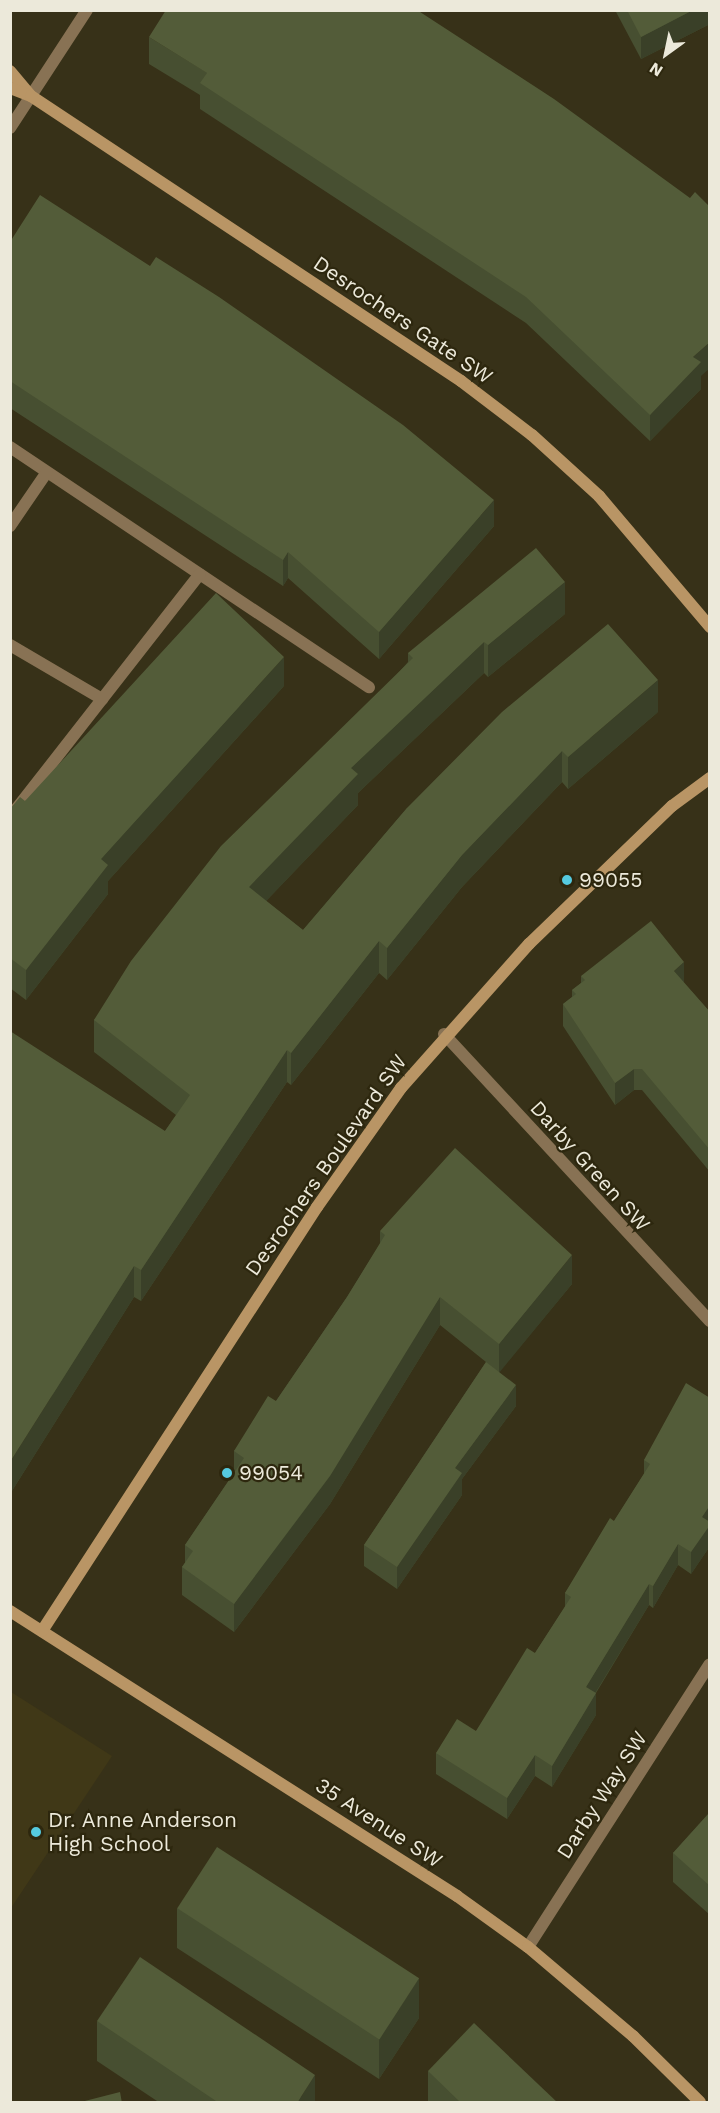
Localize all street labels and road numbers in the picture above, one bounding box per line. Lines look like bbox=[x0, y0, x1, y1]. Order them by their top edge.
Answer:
street label: Desrochers Gate SW bbox=[309, 251, 497, 389]
street label: Desrochers Boulevard SW bbox=[240, 1049, 412, 1281]
street label: Darby Green SW bbox=[524, 1095, 656, 1237]
street label: Darby Way SW bbox=[551, 1726, 653, 1864]
street label: 35 Avenue SW bbox=[311, 1773, 447, 1873]

